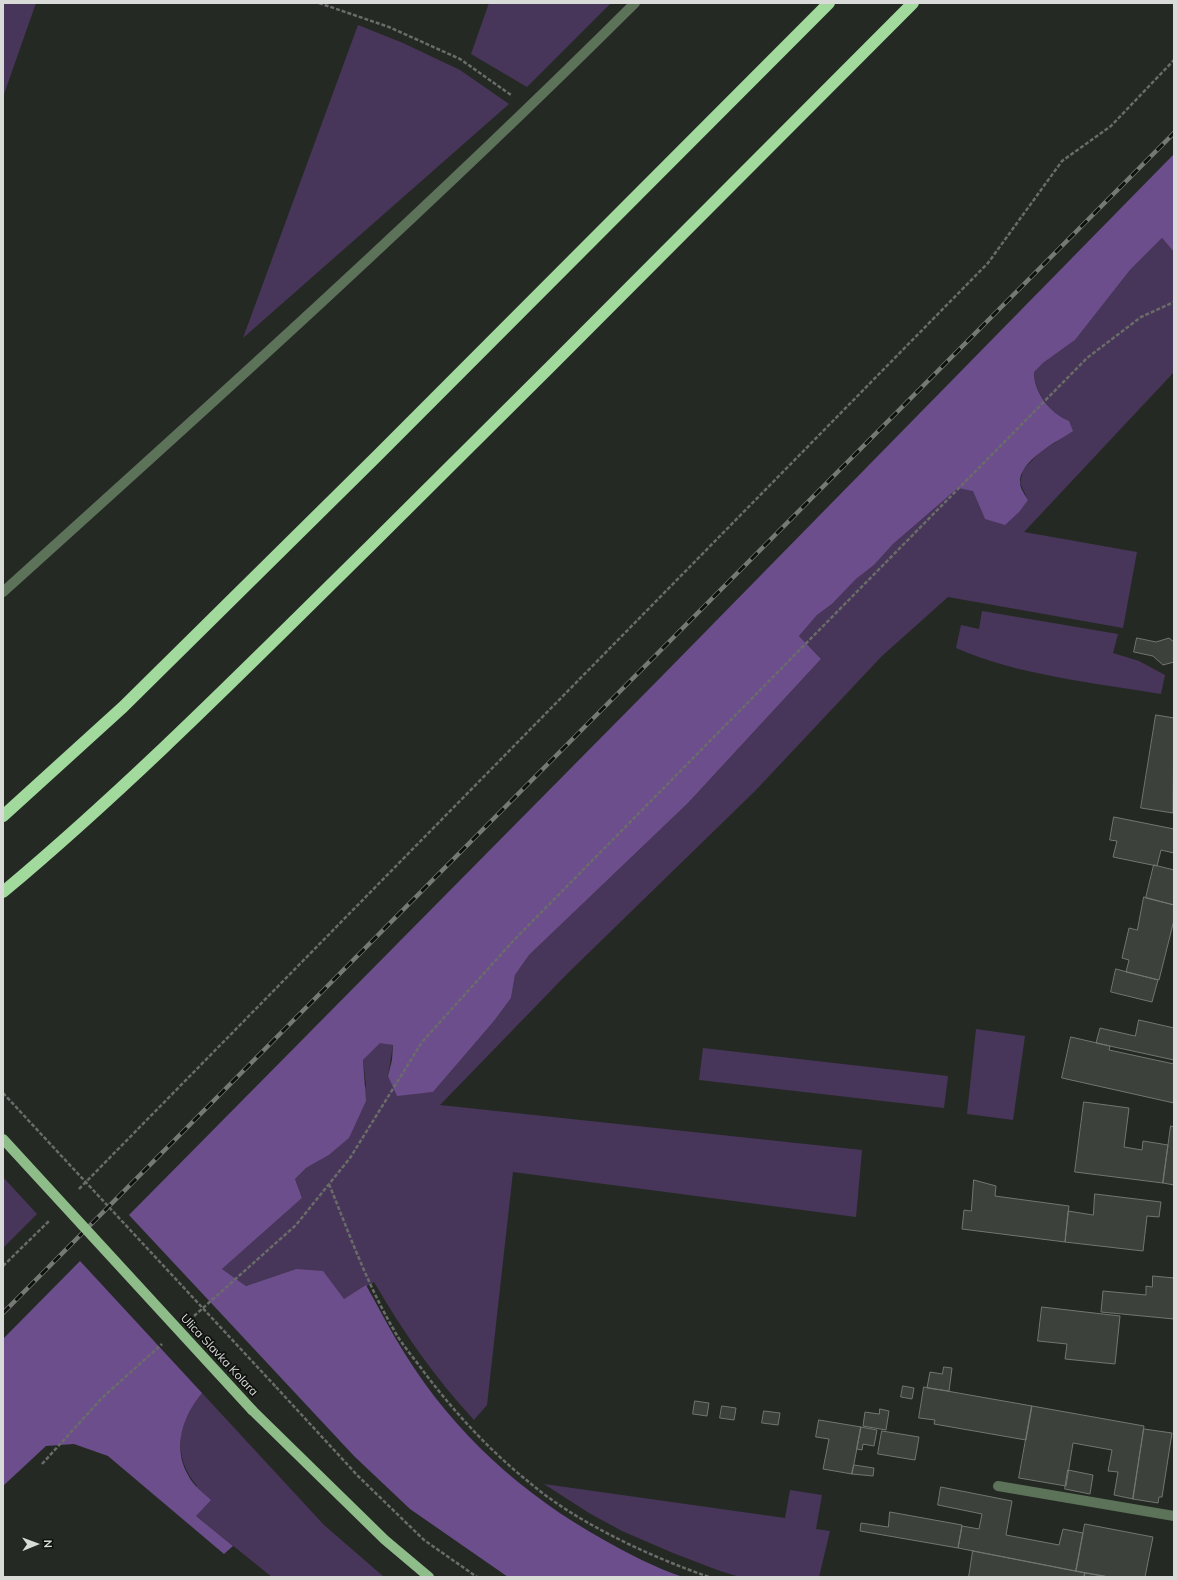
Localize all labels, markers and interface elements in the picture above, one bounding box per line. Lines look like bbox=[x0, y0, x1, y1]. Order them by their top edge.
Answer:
street label: Ulica Slavka Kolara bbox=[177, 1311, 261, 1399]
north arrow bbox=[16, 1524, 56, 1564]
text: N bbox=[41, 1540, 55, 1548]

